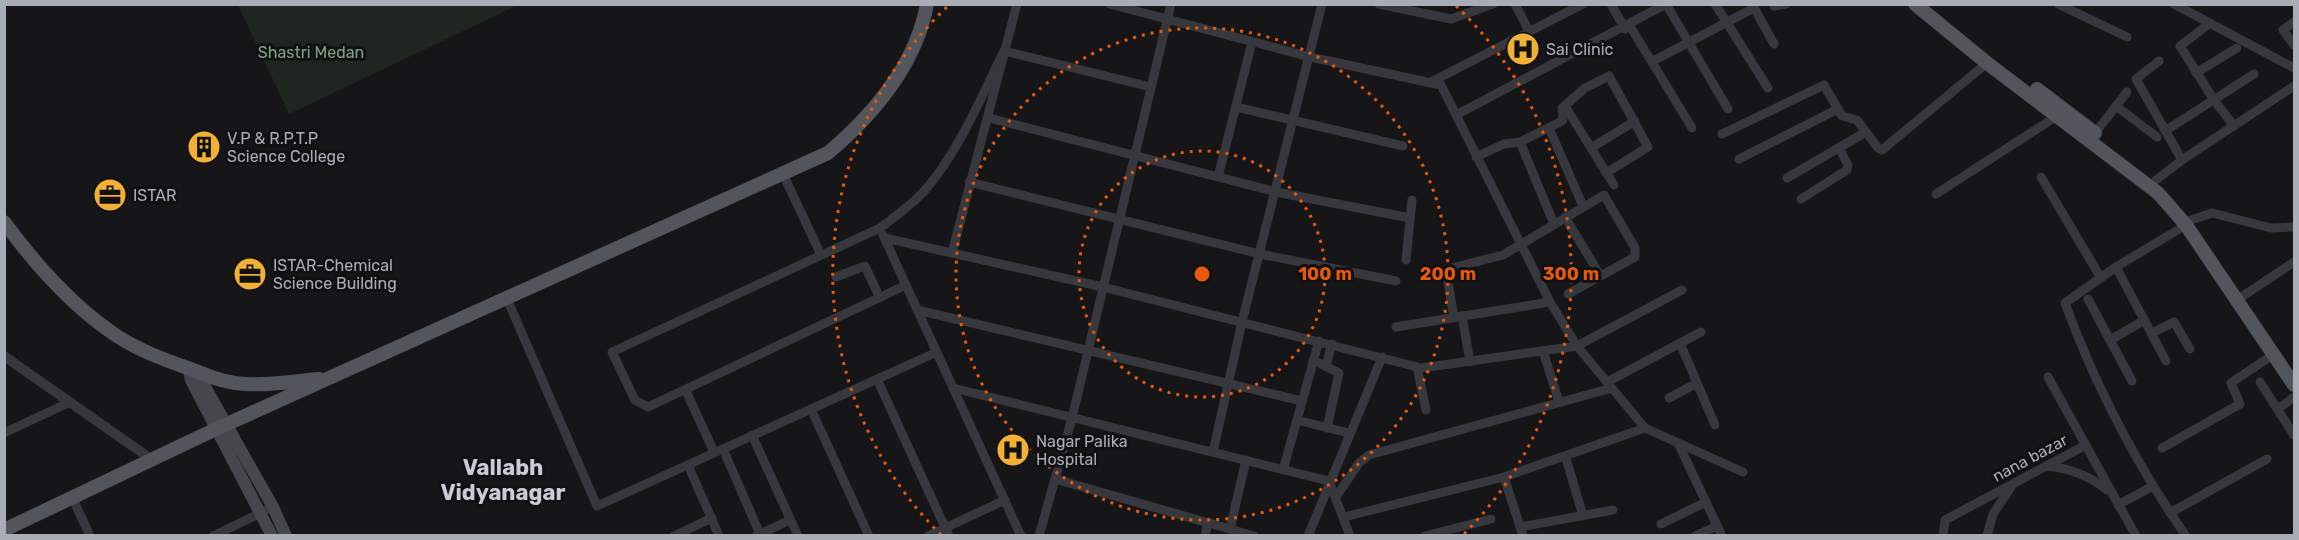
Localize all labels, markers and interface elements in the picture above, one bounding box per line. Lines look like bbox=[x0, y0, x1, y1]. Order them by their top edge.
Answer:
hospital icon: Sai Clinic bbox=[1505, 31, 1541, 67]
place label: Sai Clinic bbox=[1546, 40, 1614, 59]
park label: Shastri Medan bbox=[258, 43, 364, 62]
building icon: V.P & R.P.T.P Science College bbox=[186, 129, 222, 165]
place label: V.P & R.P.T.P Science College bbox=[227, 129, 345, 166]
office icon: ISTAR bbox=[92, 177, 128, 213]
place label: ISTAR bbox=[133, 186, 176, 205]
office icon: ISTAR-Chemical Science Building bbox=[232, 256, 268, 292]
place label: ISTAR-Chemical Science Building bbox=[273, 256, 397, 293]
text: 100 m bbox=[1298, 263, 1352, 285]
text: 200 m bbox=[1420, 263, 1476, 285]
text: 300 m bbox=[1543, 263, 1599, 285]
centre of rings bbox=[1192, 264, 1212, 284]
street label: nana bazar bbox=[1989, 430, 2071, 486]
hospital icon: Nagar Palika Hospital bbox=[995, 432, 1031, 468]
place label: Nagar Palika Hospital bbox=[1036, 432, 1128, 469]
district label: Vallabh Vidyanagar bbox=[441, 454, 565, 506]

